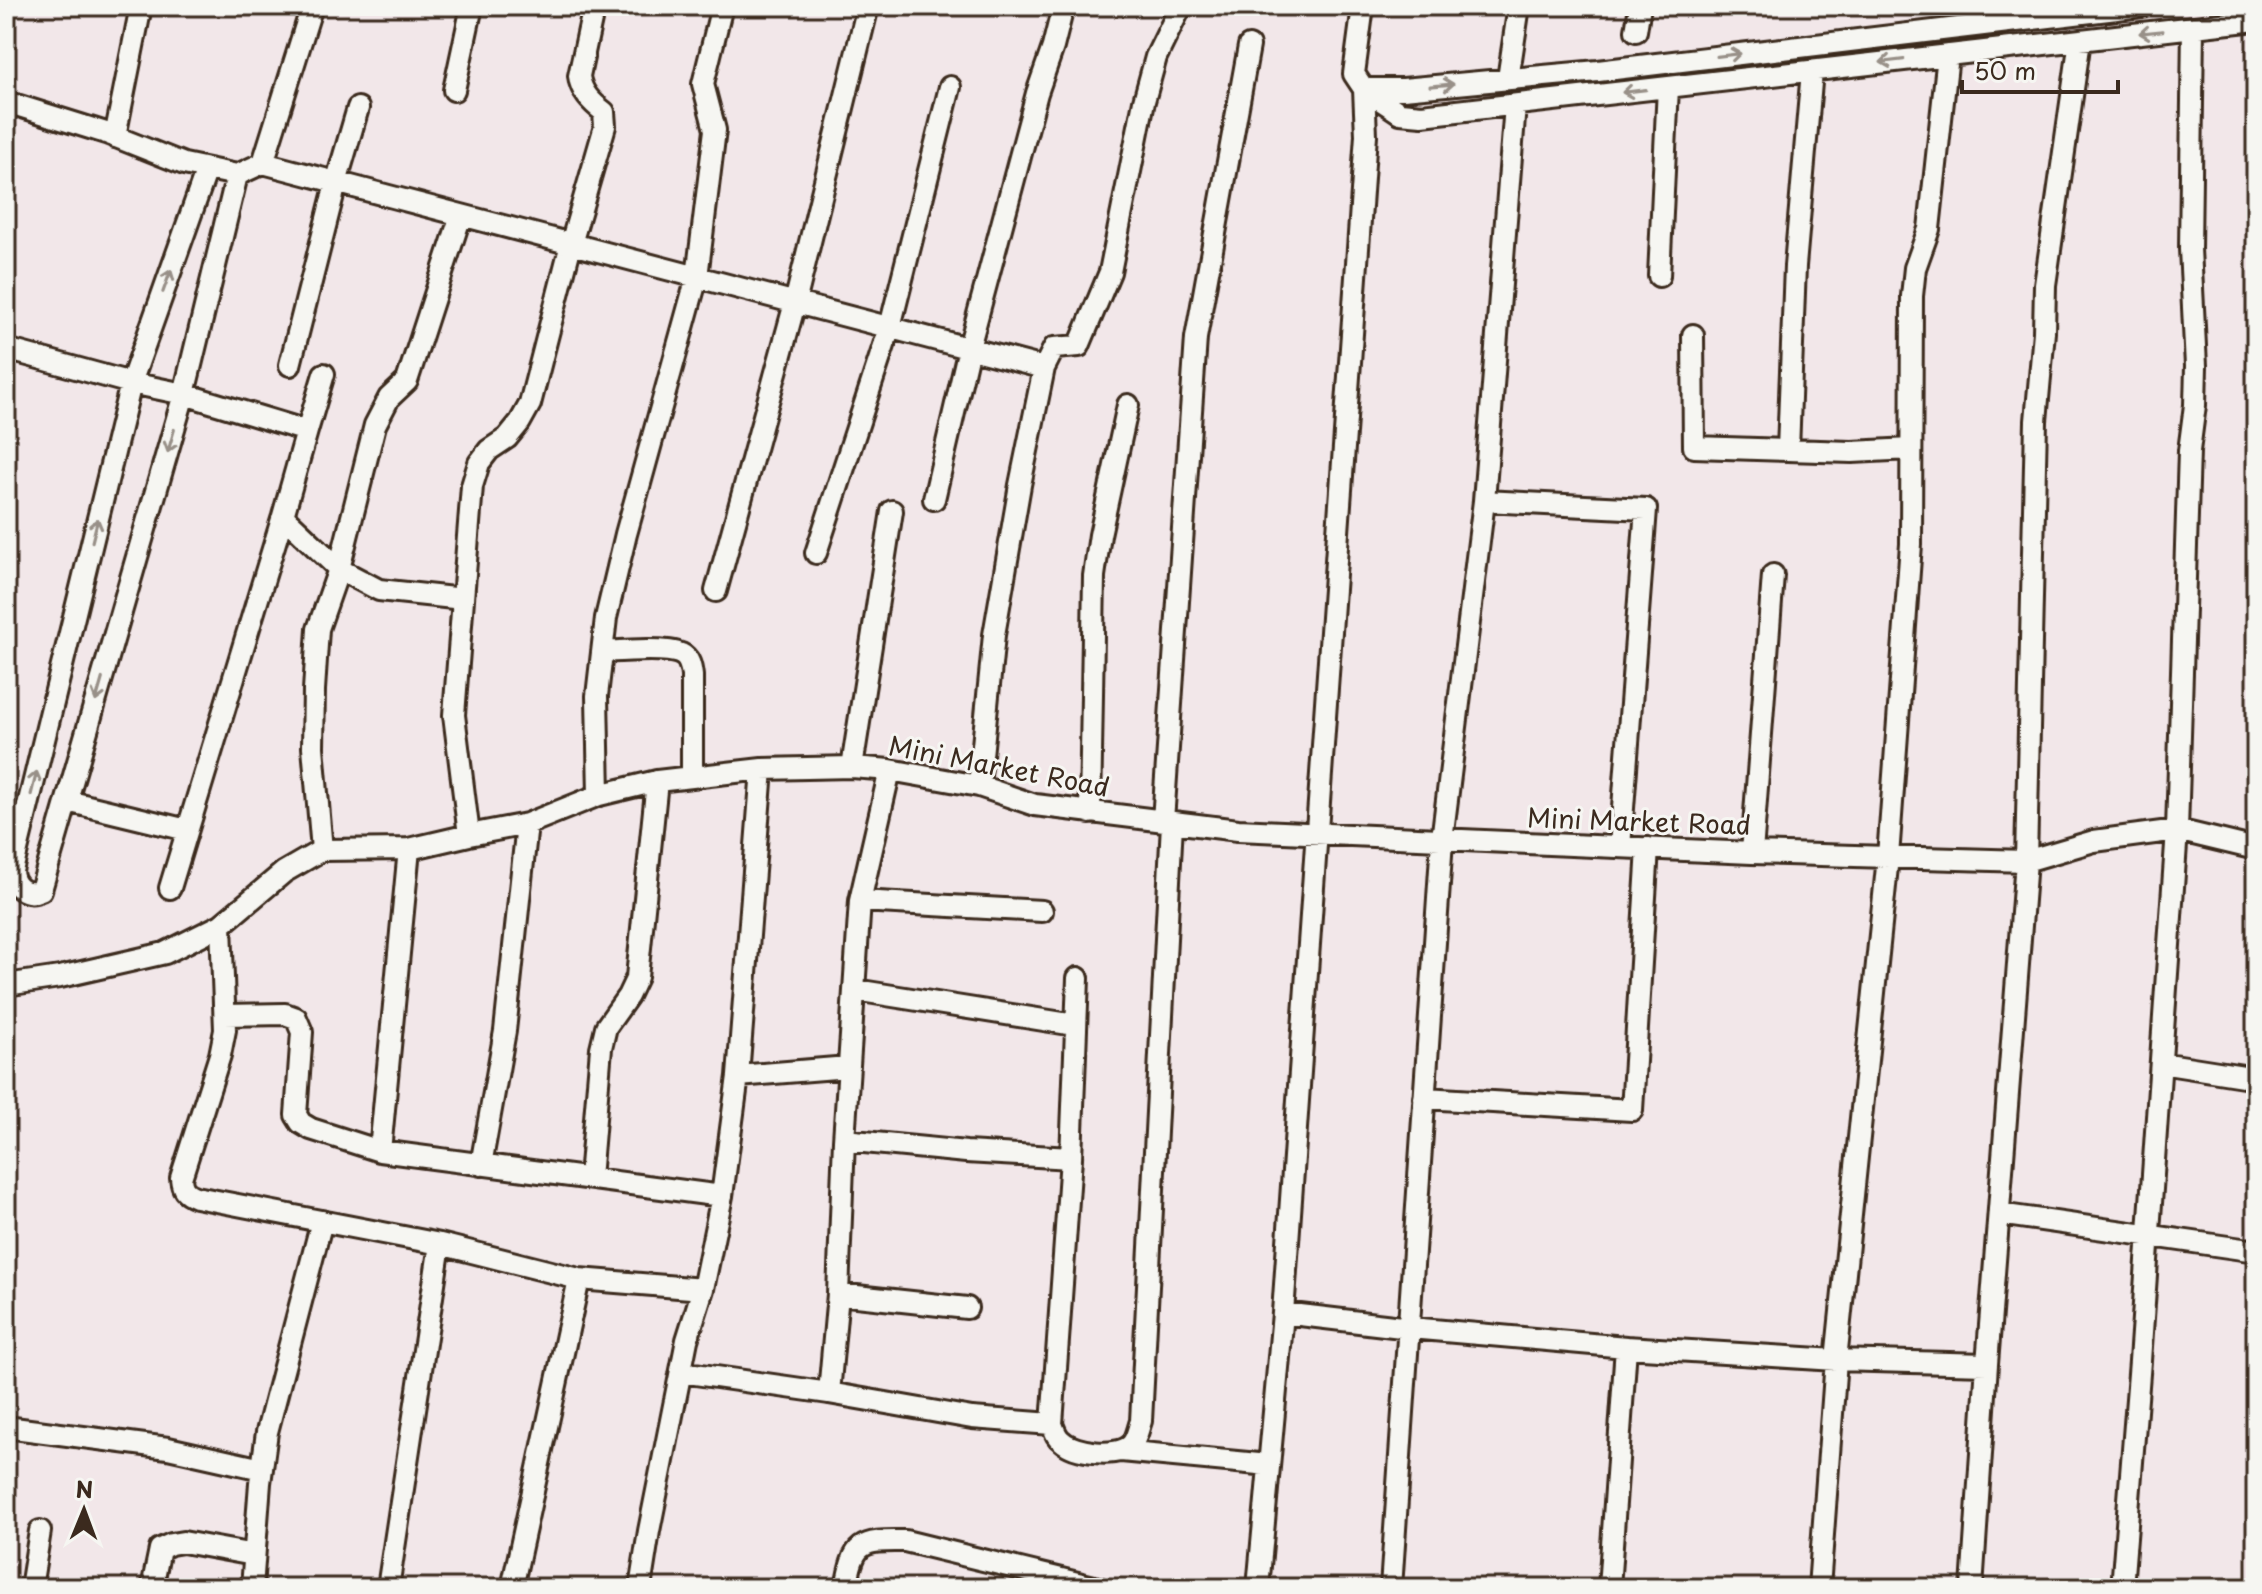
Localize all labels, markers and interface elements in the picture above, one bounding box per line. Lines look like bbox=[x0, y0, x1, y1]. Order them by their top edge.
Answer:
one-way arrow bbox=[2138, 24, 2165, 39]
scale bar bbox=[1962, 44, 2118, 94]
one-way arrow bbox=[1715, 48, 1741, 63]
text: 50 m bbox=[1974, 52, 2036, 88]
one-way arrow bbox=[1879, 54, 1906, 69]
one-way arrow bbox=[1428, 77, 1455, 92]
one-way arrow bbox=[1622, 84, 1647, 99]
one-way arrow bbox=[161, 269, 175, 293]
one-way arrow bbox=[163, 427, 178, 453]
one-way arrow bbox=[88, 518, 103, 544]
one-way arrow bbox=[91, 677, 106, 703]
street label: Mini Market Road bbox=[886, 725, 1113, 806]
one-way arrow bbox=[27, 770, 42, 796]
street label: Mini Market Road bbox=[1526, 797, 1752, 844]
north arrow bbox=[44, 1470, 124, 1550]
text: N bbox=[75, 1472, 93, 1505]

